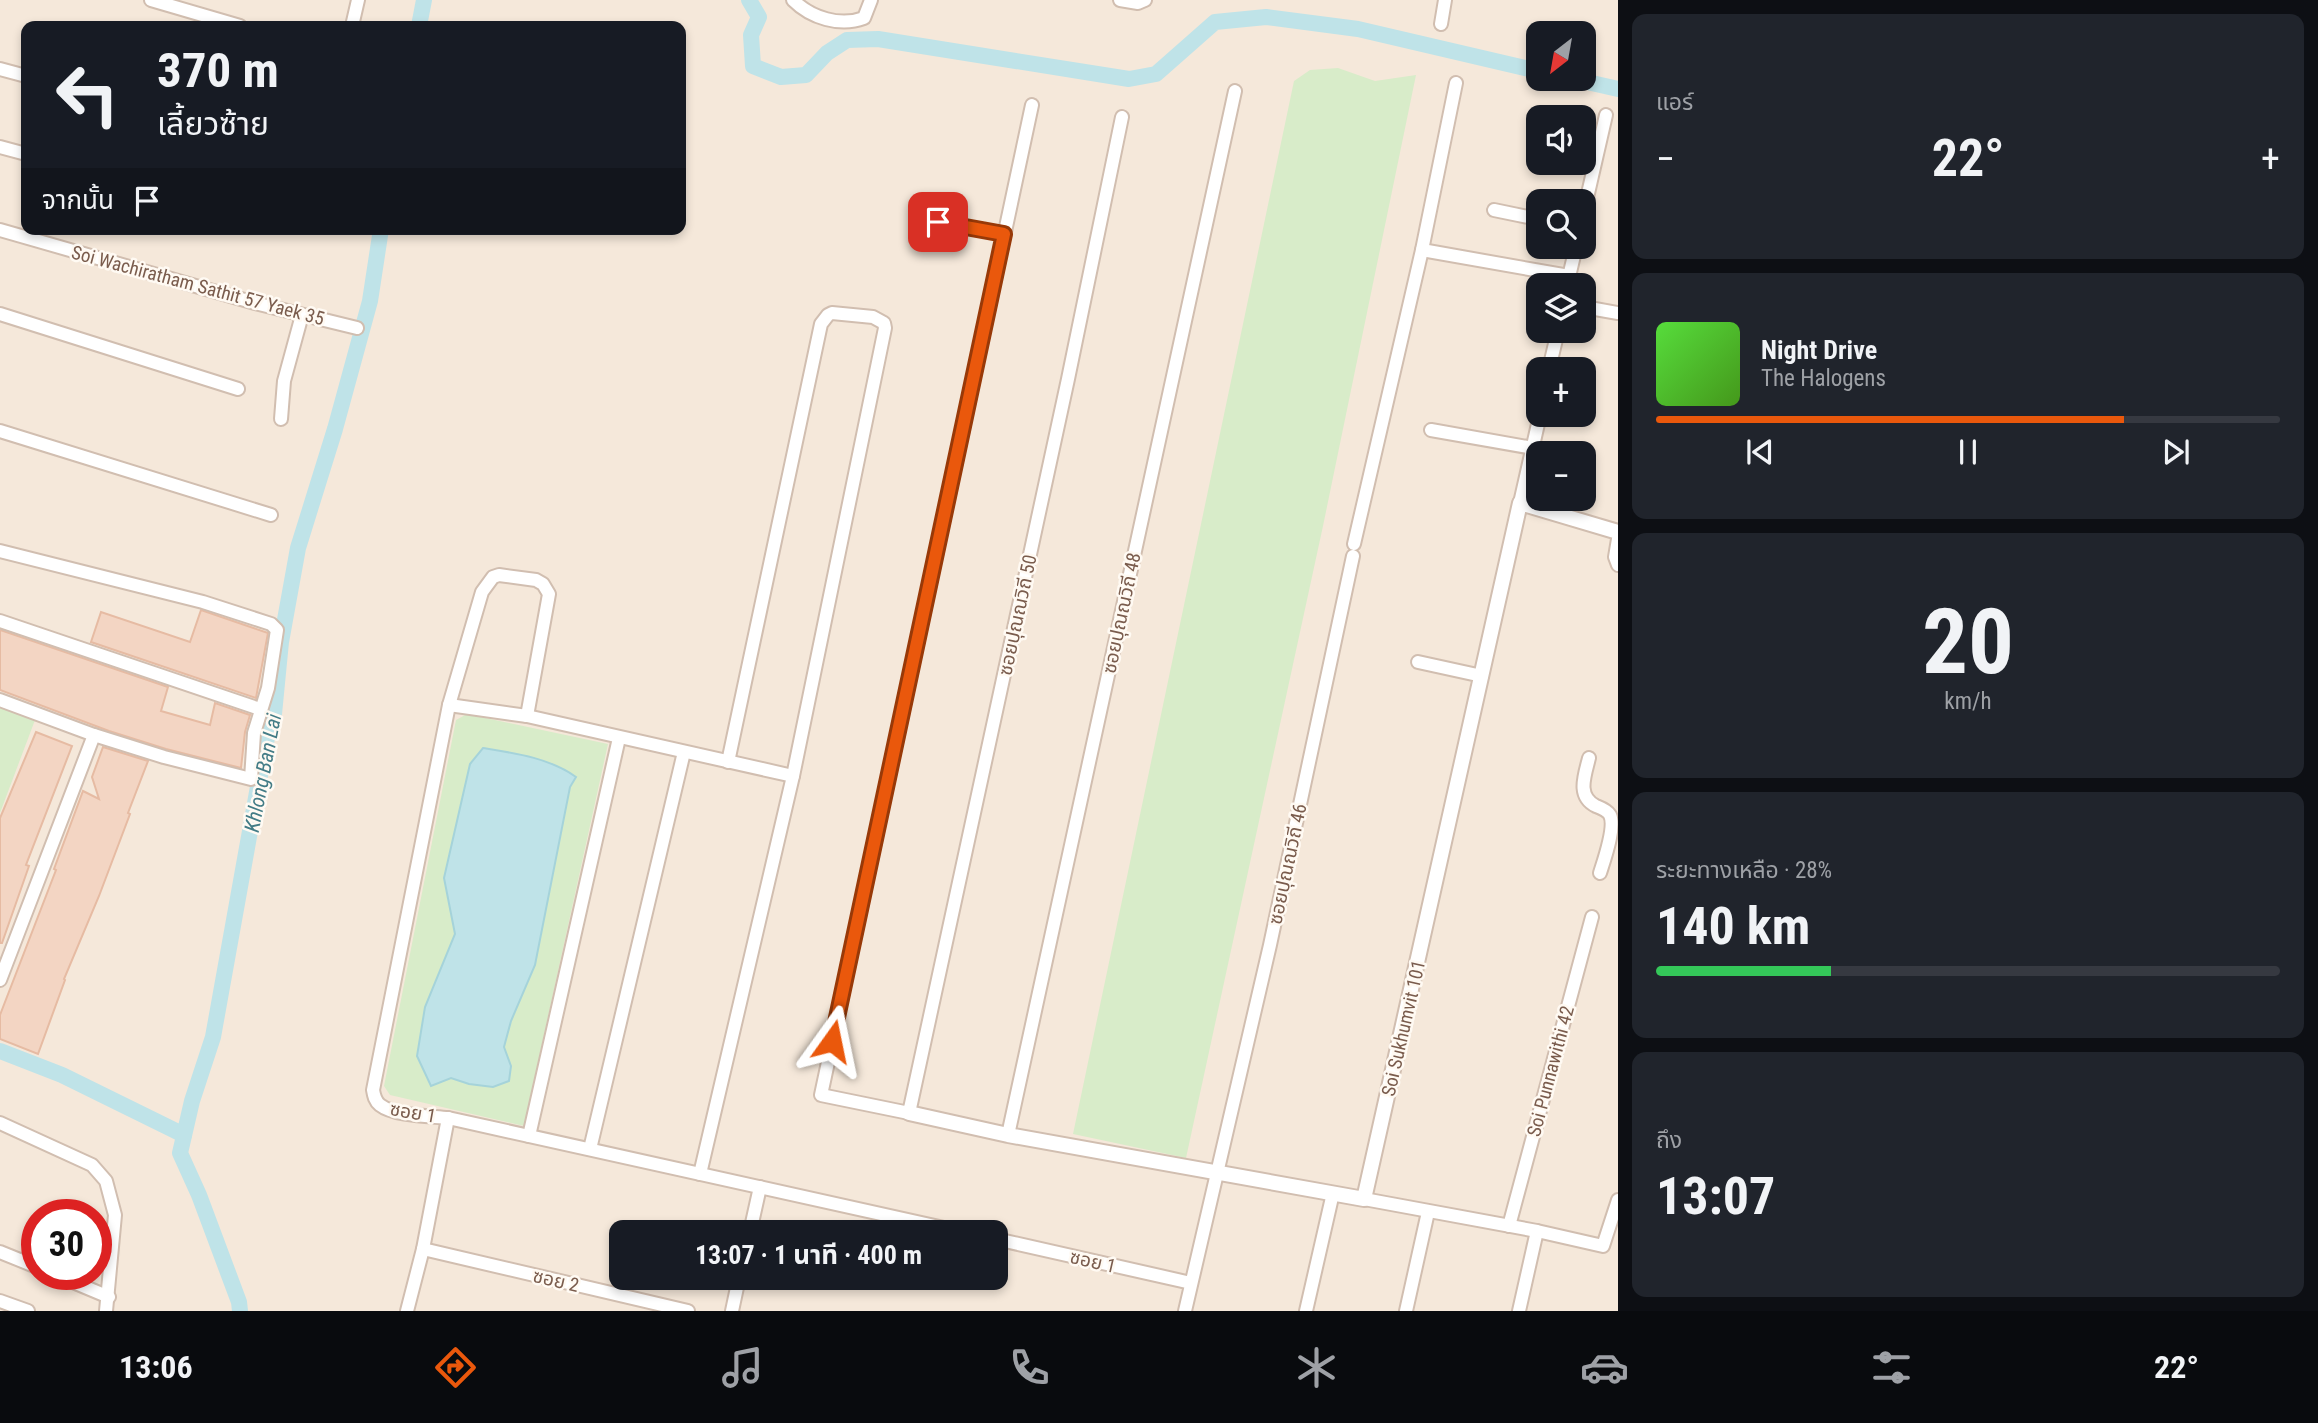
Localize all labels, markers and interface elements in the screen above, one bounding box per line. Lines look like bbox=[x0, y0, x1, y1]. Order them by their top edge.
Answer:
north arrow bbox=[1526, 21, 1596, 91]
map controls bbox=[1526, 21, 1596, 511]
text: 370 m bbox=[157, 42, 279, 99]
icon: left bbox=[42, 49, 133, 140]
text: แอร์ bbox=[1656, 89, 1693, 116]
text: เลี้ยวซ้าย bbox=[157, 105, 269, 143]
button: sound bbox=[1526, 105, 1596, 175]
text: 22° bbox=[1932, 128, 2004, 189]
text: − bbox=[1656, 137, 1675, 181]
text: + bbox=[2261, 137, 2280, 181]
icon: arrive bbox=[128, 182, 166, 220]
text: จากนั้น bbox=[42, 185, 114, 215]
button: search bbox=[1526, 189, 1596, 259]
pin bbox=[908, 192, 968, 252]
icon: arrive bbox=[919, 203, 957, 241]
street label: Soi Wachiratham Sathit 57 Yaek 35 bbox=[69, 241, 327, 330]
button: layers bbox=[1526, 273, 1596, 343]
text: Night Drive bbox=[1761, 335, 1877, 365]
button: + bbox=[1526, 357, 1596, 427]
text: The Halogens bbox=[1761, 365, 1886, 392]
icon: previous bbox=[1741, 433, 1779, 471]
icon: pause bbox=[1949, 433, 1987, 471]
icon: next bbox=[2157, 433, 2195, 471]
button: − bbox=[1526, 441, 1596, 511]
street label: ซอยปุณณวิถี 48 bbox=[1097, 551, 1145, 676]
street label: ซอยปุณณวิถี 50 bbox=[993, 553, 1041, 678]
text: 20 bbox=[1922, 589, 2014, 695]
text: km/h bbox=[1944, 688, 1992, 715]
water label: Khlong Ban Lai bbox=[240, 711, 286, 834]
street label: ซอยปุณณวิถี 46 bbox=[1263, 802, 1311, 927]
text: ระยะทางเหลือ · 28% bbox=[1656, 857, 1832, 884]
text: 140 km bbox=[1656, 896, 1810, 957]
street label: Soi Sukhumvit 101 bbox=[1377, 958, 1430, 1098]
street label: Soi Punnawithi 42 bbox=[1522, 1003, 1579, 1139]
position arrow bbox=[795, 1004, 869, 1078]
street label: ซอย 1 bbox=[388, 1097, 438, 1128]
text: ถึง bbox=[1656, 1127, 1682, 1154]
text: 13:07 bbox=[1656, 1166, 1775, 1227]
speed limit sign: 30 bbox=[21, 1199, 112, 1290]
text: 13:07 · 1 นาที · 400 m bbox=[695, 1240, 922, 1270]
street label: ซอย 1 bbox=[1068, 1245, 1118, 1278]
street label: ซอย 2 bbox=[531, 1264, 581, 1297]
icon: directions bbox=[431, 1343, 480, 1392]
icon: music bbox=[718, 1343, 767, 1392]
icon: phone bbox=[1005, 1343, 1054, 1392]
icon: climate bbox=[1292, 1343, 1341, 1392]
icon: car bbox=[1580, 1343, 1629, 1392]
icon: filters bbox=[1867, 1343, 1916, 1392]
text: 13:06 bbox=[119, 1348, 193, 1386]
text: 22° bbox=[2154, 1348, 2199, 1386]

